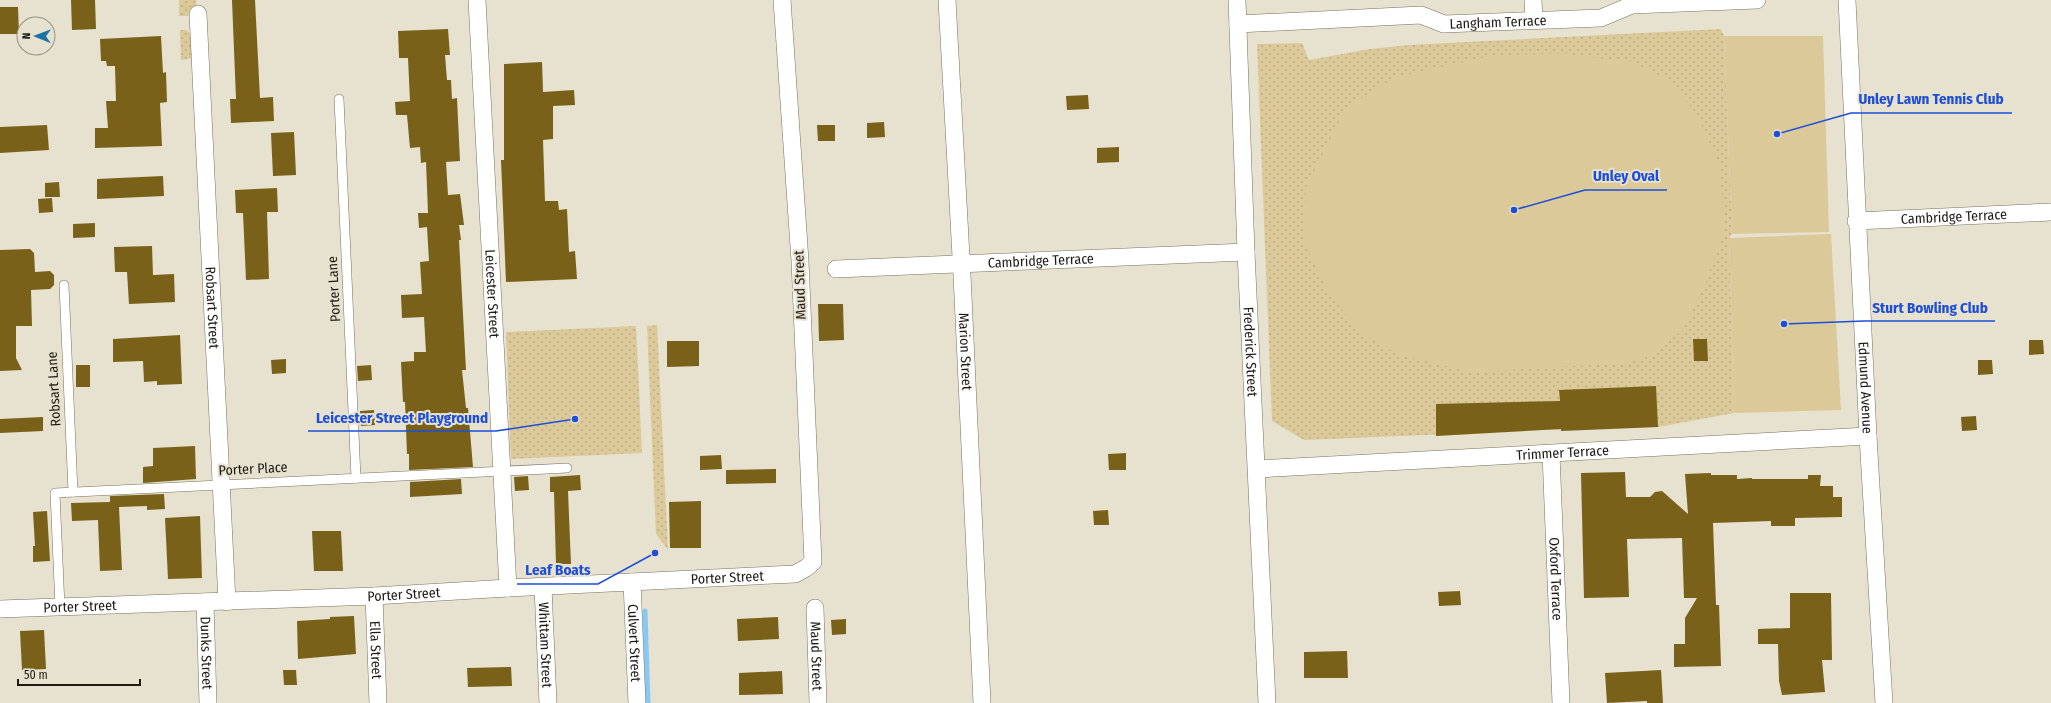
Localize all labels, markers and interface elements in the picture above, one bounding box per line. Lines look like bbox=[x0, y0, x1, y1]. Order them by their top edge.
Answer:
street label: Langham Terrace bbox=[1449, 12, 1547, 32]
north arrow bbox=[16, 16, 56, 56]
text: N bbox=[20, 32, 33, 39]
callout: Unley Lawn Tennis Club bbox=[1851, 86, 2012, 113]
text: Unley Lawn Tennis Club bbox=[1858, 90, 2004, 108]
callout: Unley Oval bbox=[1585, 163, 1667, 190]
text: Unley Oval bbox=[1593, 167, 1660, 185]
street label: Cambridge Terrace bbox=[1900, 206, 2007, 227]
street label: Leicester Street bbox=[482, 249, 503, 339]
street label: Maud Street bbox=[790, 250, 810, 320]
street label: Cambridge Terrace bbox=[987, 250, 1094, 271]
street label: Porter Lane bbox=[324, 256, 344, 322]
street label: Robsart Street bbox=[202, 266, 223, 350]
callout: Sturt Bowling Club bbox=[1864, 294, 1995, 321]
text: Sturt Bowling Club bbox=[1872, 299, 1988, 317]
street label: Frederick Street bbox=[1240, 306, 1261, 398]
street label: Marion Street bbox=[955, 312, 976, 391]
street label: Edmund Avenue bbox=[1855, 341, 1876, 434]
street label: Robsart Lane bbox=[44, 351, 64, 427]
callout: Leicester Street Playground bbox=[308, 404, 496, 431]
text: Leicester Street Playground bbox=[316, 409, 488, 427]
street label: Trimmer Terrace bbox=[1516, 442, 1609, 463]
street label: Porter Place bbox=[218, 459, 288, 479]
street label: Oxford Terrace bbox=[1546, 537, 1566, 621]
callout: Leaf Boats bbox=[517, 557, 598, 584]
text: Leaf Boats bbox=[525, 561, 591, 579]
street label: Porter Street bbox=[690, 567, 765, 588]
street label: Porter Street bbox=[367, 584, 441, 605]
street label: Porter Street bbox=[43, 596, 117, 616]
street label: Whittam Street bbox=[535, 602, 556, 689]
street label: Culvert Street bbox=[624, 604, 645, 683]
street label: Dunks Street bbox=[197, 616, 216, 690]
street label: Ella Street bbox=[366, 620, 386, 680]
street label: Maud Street bbox=[807, 621, 826, 691]
scale bar bbox=[18, 661, 140, 687]
text: 50 m bbox=[24, 668, 48, 682]

